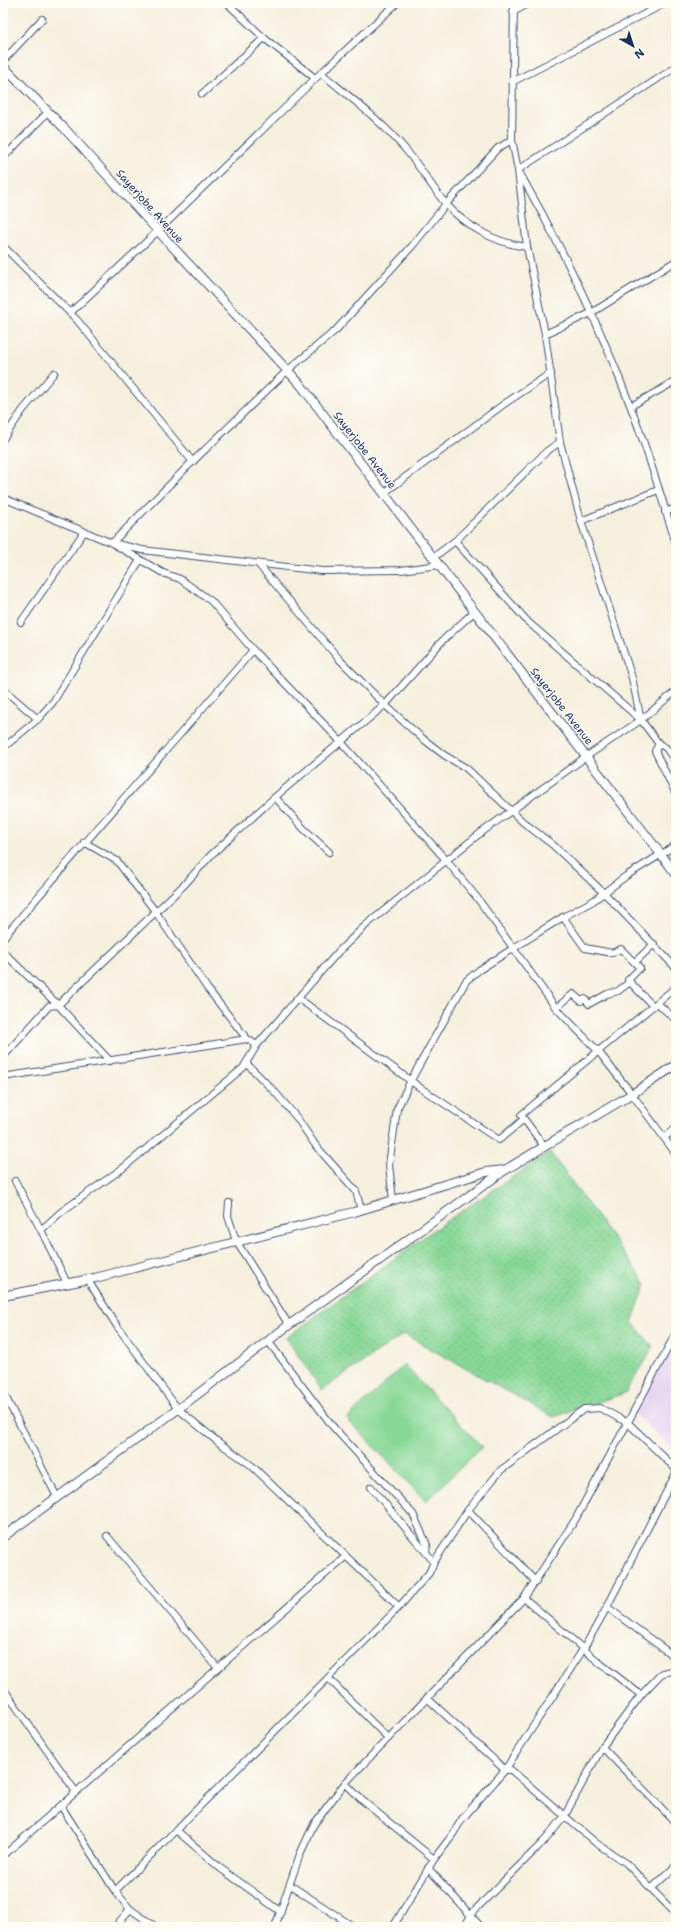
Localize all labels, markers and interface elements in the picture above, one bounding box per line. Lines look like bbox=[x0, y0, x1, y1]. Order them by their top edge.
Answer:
north arrow bbox=[613, 26, 653, 66]
text: N bbox=[631, 45, 647, 62]
street label: Sayerjobe Avenue bbox=[112, 166, 187, 246]
street label: Sayerjobe Avenue bbox=[330, 408, 400, 492]
street label: Sayerjobe Avenue bbox=[527, 664, 597, 748]

